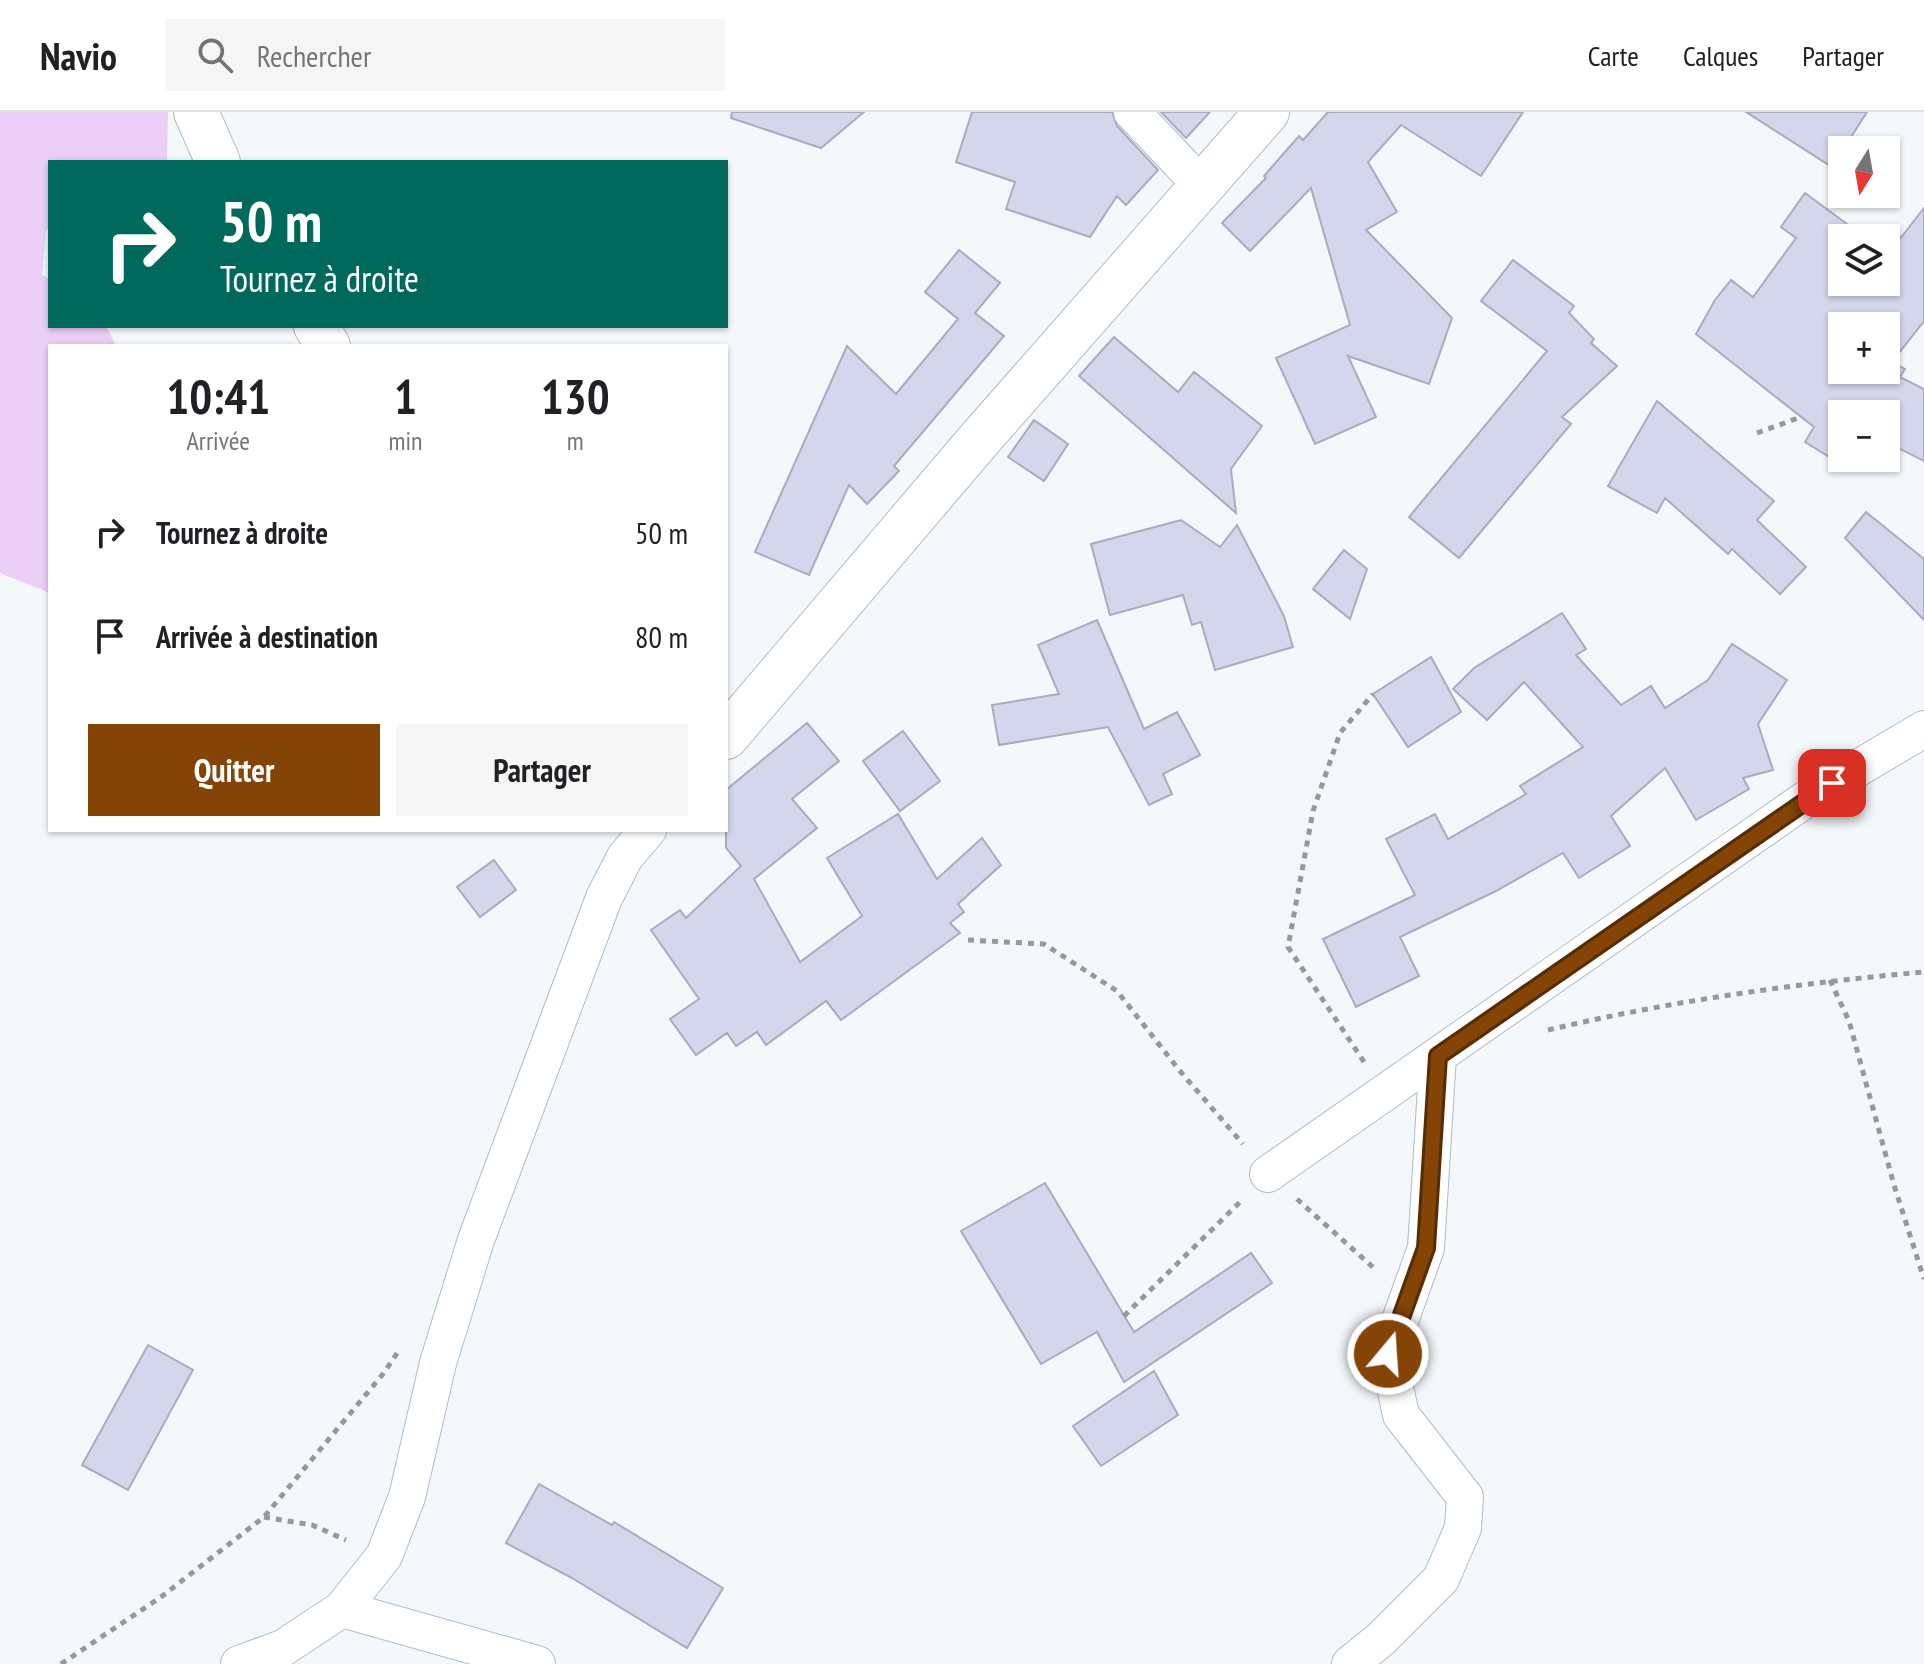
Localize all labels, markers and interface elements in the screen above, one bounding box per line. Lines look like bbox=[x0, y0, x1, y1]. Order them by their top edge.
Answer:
search box bbox=[165, 19, 725, 91]
text: Navio bbox=[40, 31, 117, 80]
icon: search bbox=[193, 33, 237, 77]
text: Rechercher bbox=[257, 36, 371, 75]
text: Carte bbox=[1588, 37, 1639, 74]
text: Calques bbox=[1683, 37, 1758, 74]
text: Partager bbox=[1802, 37, 1884, 74]
north arrow bbox=[1828, 136, 1900, 208]
map controls bbox=[1828, 136, 1900, 472]
text: 50 m bbox=[220, 185, 322, 257]
icon: right bbox=[88, 192, 192, 296]
button: layers bbox=[1828, 224, 1900, 296]
text: Tournez à droite bbox=[220, 255, 419, 302]
button: + bbox=[1828, 312, 1900, 384]
text: 10:41 bbox=[166, 365, 270, 427]
text: 1 bbox=[394, 365, 417, 427]
text: 130 bbox=[541, 365, 610, 427]
button: − bbox=[1828, 400, 1900, 472]
text: Arrivée bbox=[186, 424, 250, 457]
text: min bbox=[388, 424, 422, 457]
text: m bbox=[567, 424, 584, 457]
icon: right bbox=[88, 510, 132, 554]
text: Tournez à droite bbox=[156, 513, 328, 552]
text: 50 m bbox=[635, 513, 688, 552]
icon: arrive bbox=[88, 614, 132, 658]
text: Arrivée à destination bbox=[156, 617, 378, 656]
text: 80 m bbox=[635, 617, 688, 656]
button: Quitter bbox=[88, 724, 380, 816]
button: Partager bbox=[396, 724, 688, 816]
pin bbox=[1798, 749, 1866, 817]
icon: arrive bbox=[1810, 761, 1854, 805]
position arrow bbox=[1346, 1312, 1430, 1396]

